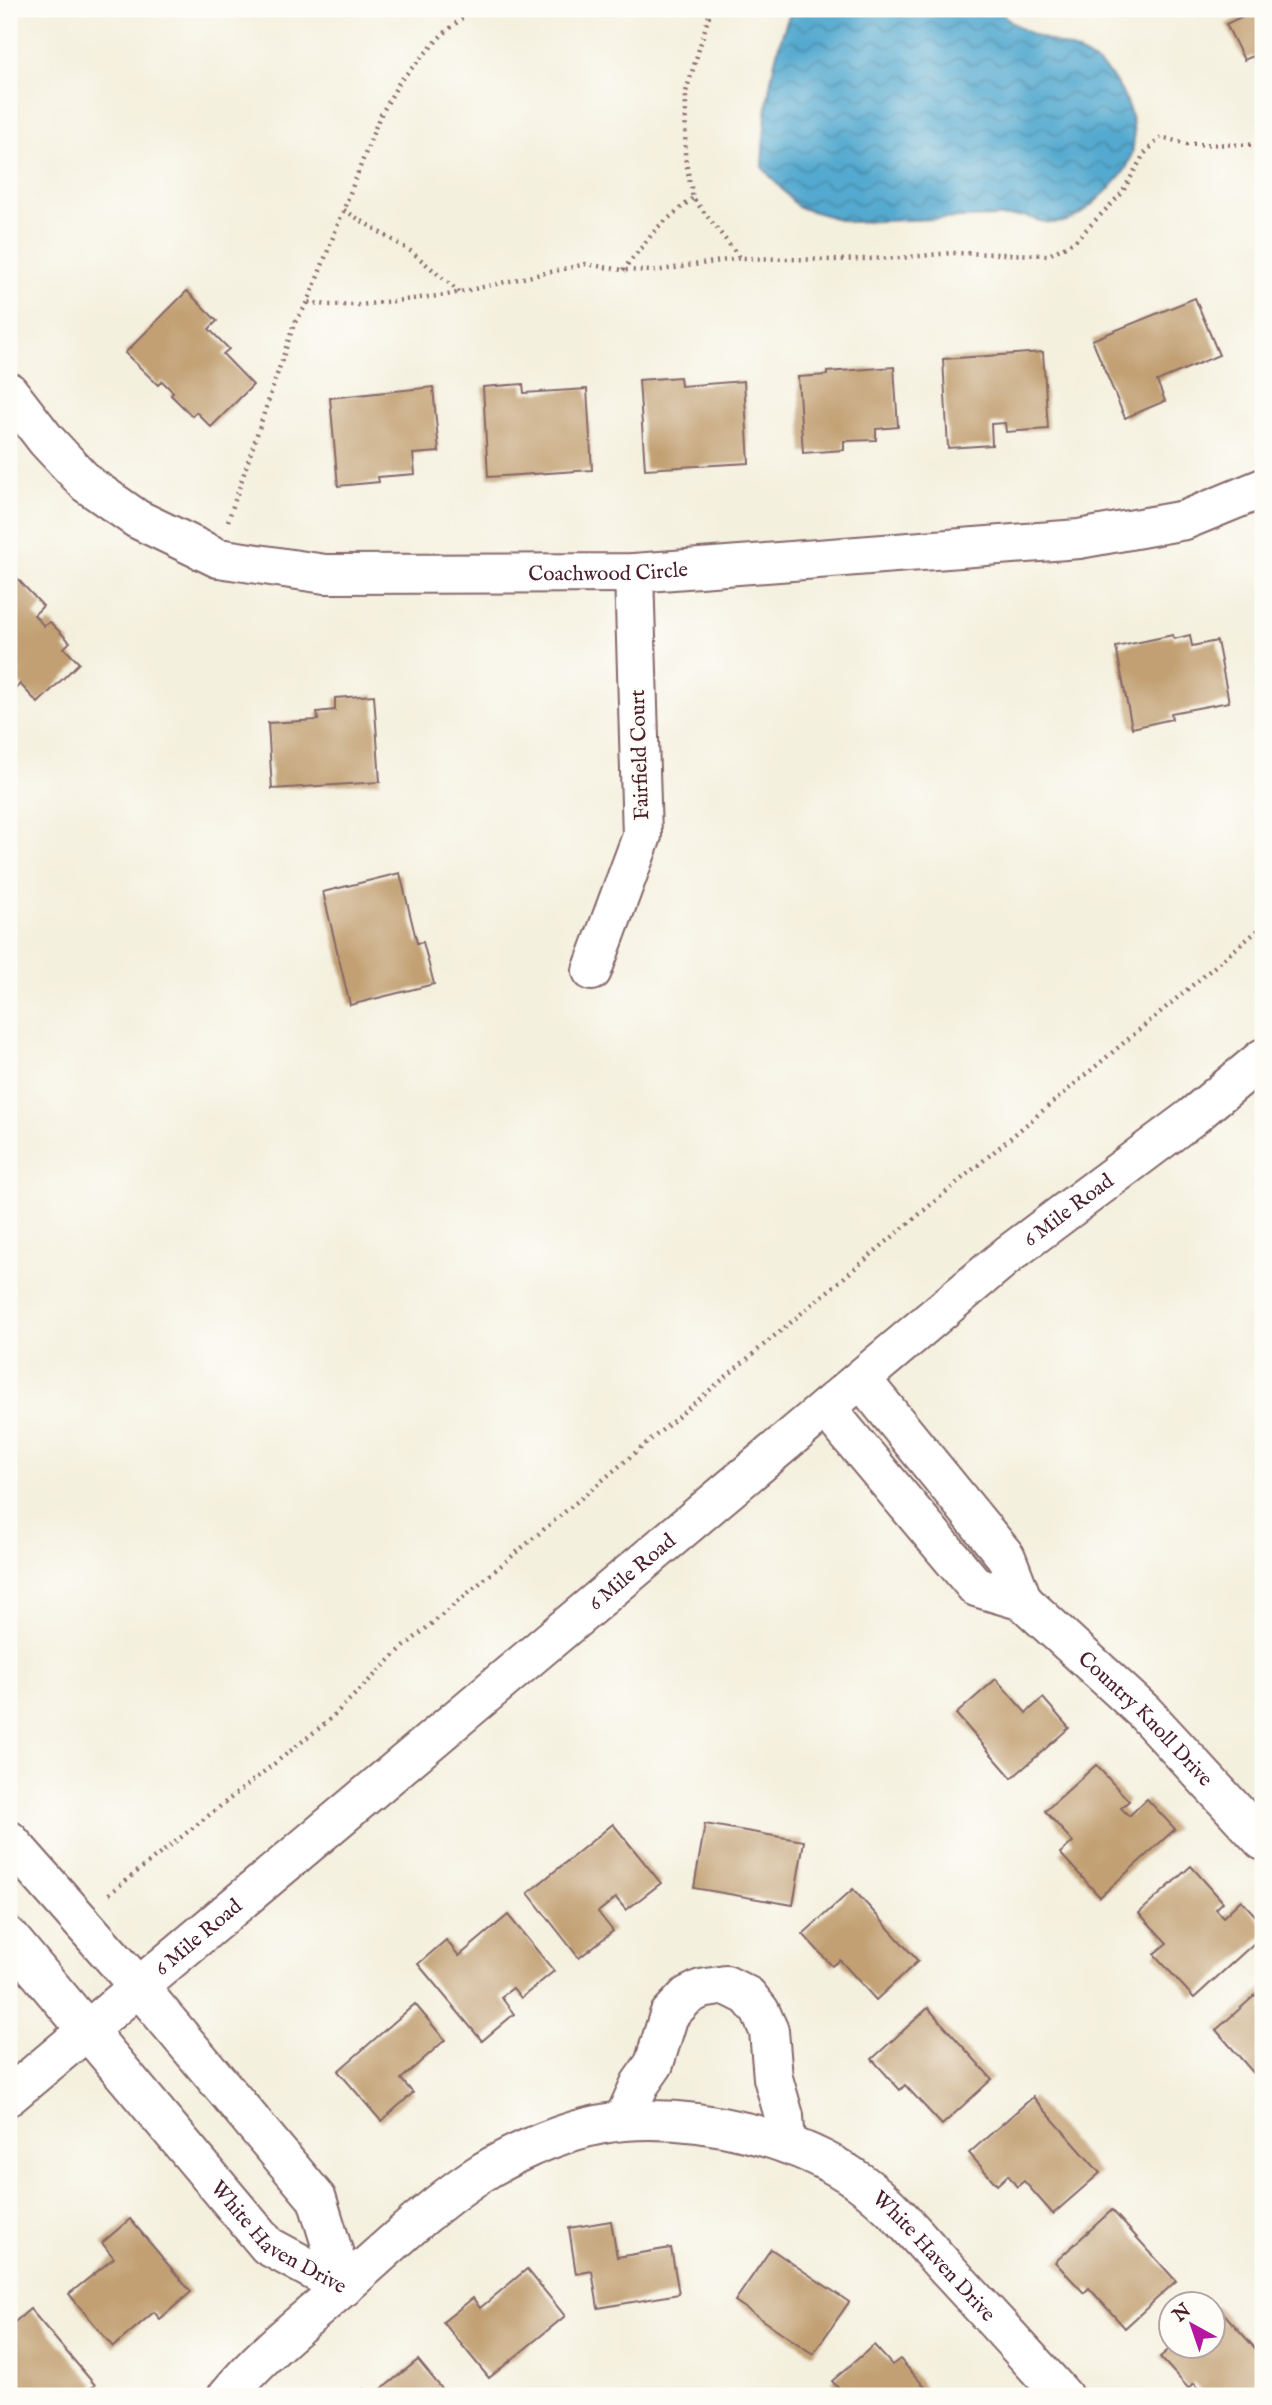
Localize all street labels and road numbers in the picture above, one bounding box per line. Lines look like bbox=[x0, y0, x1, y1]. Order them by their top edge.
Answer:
street label: Coachwood Circle bbox=[528, 557, 689, 588]
street label: Fairfield Court bbox=[625, 689, 656, 821]
street label: 6 Mile Road bbox=[1018, 1168, 1120, 1254]
street label: 6 Mile Road bbox=[583, 1528, 683, 1617]
street label: Country Knoll Drive bbox=[1072, 1646, 1218, 1793]
street label: 6 Mile Road bbox=[150, 1893, 249, 1983]
street label: White Haven Drive bbox=[204, 2175, 351, 2301]
street label: White Haven Drive bbox=[866, 2185, 1001, 2328]

